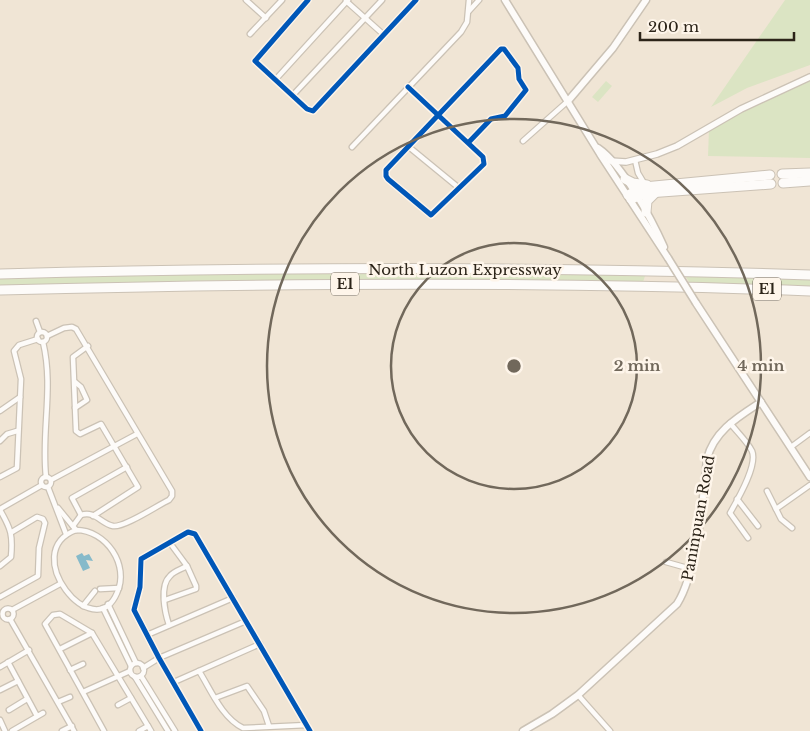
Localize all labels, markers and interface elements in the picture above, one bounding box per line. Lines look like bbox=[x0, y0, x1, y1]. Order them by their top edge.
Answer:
scale bar bbox=[640, 10, 794, 42]
text: 200 m bbox=[648, 17, 699, 36]
street label: North Luzon Expressway bbox=[368, 260, 562, 279]
road number: E1 bbox=[331, 272, 359, 296]
road number: E1 bbox=[753, 278, 781, 300]
text: 2 min bbox=[614, 356, 660, 375]
text: 4 min bbox=[738, 356, 785, 375]
centre of rings bbox=[505, 357, 523, 375]
street label: Paninpuan Road bbox=[678, 454, 718, 582]

